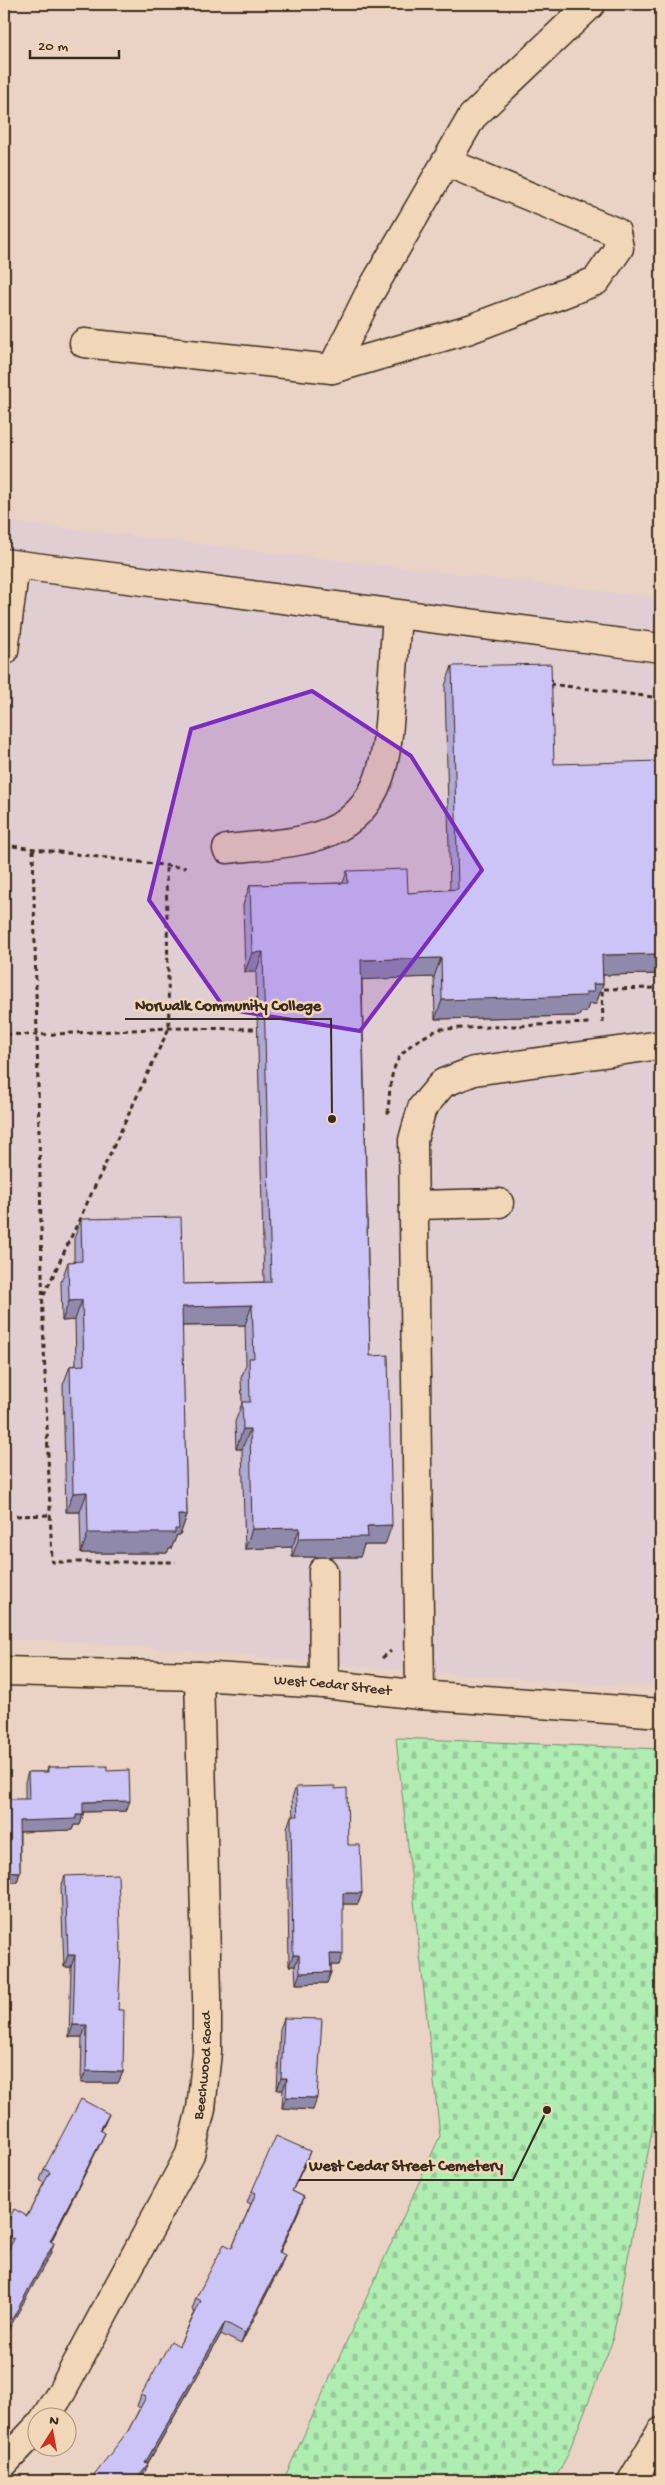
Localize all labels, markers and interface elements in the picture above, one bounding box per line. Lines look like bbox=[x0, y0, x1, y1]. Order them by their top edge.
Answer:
scale bar bbox=[30, 28, 119, 60]
text: 20 m bbox=[38, 38, 68, 56]
callout: Norwalk Community College bbox=[125, 988, 331, 1019]
text: Norwalk Community College bbox=[135, 998, 322, 1017]
street label: West Cedar Street bbox=[273, 1672, 394, 1701]
street label: Beechwood Road bbox=[189, 2010, 217, 2123]
callout: West Cedar Street Cemetery bbox=[299, 2149, 513, 2180]
text: West Cedar Street Cemetery bbox=[308, 2158, 503, 2177]
north arrow bbox=[28, 2408, 78, 2458]
text: N bbox=[48, 2412, 60, 2431]

